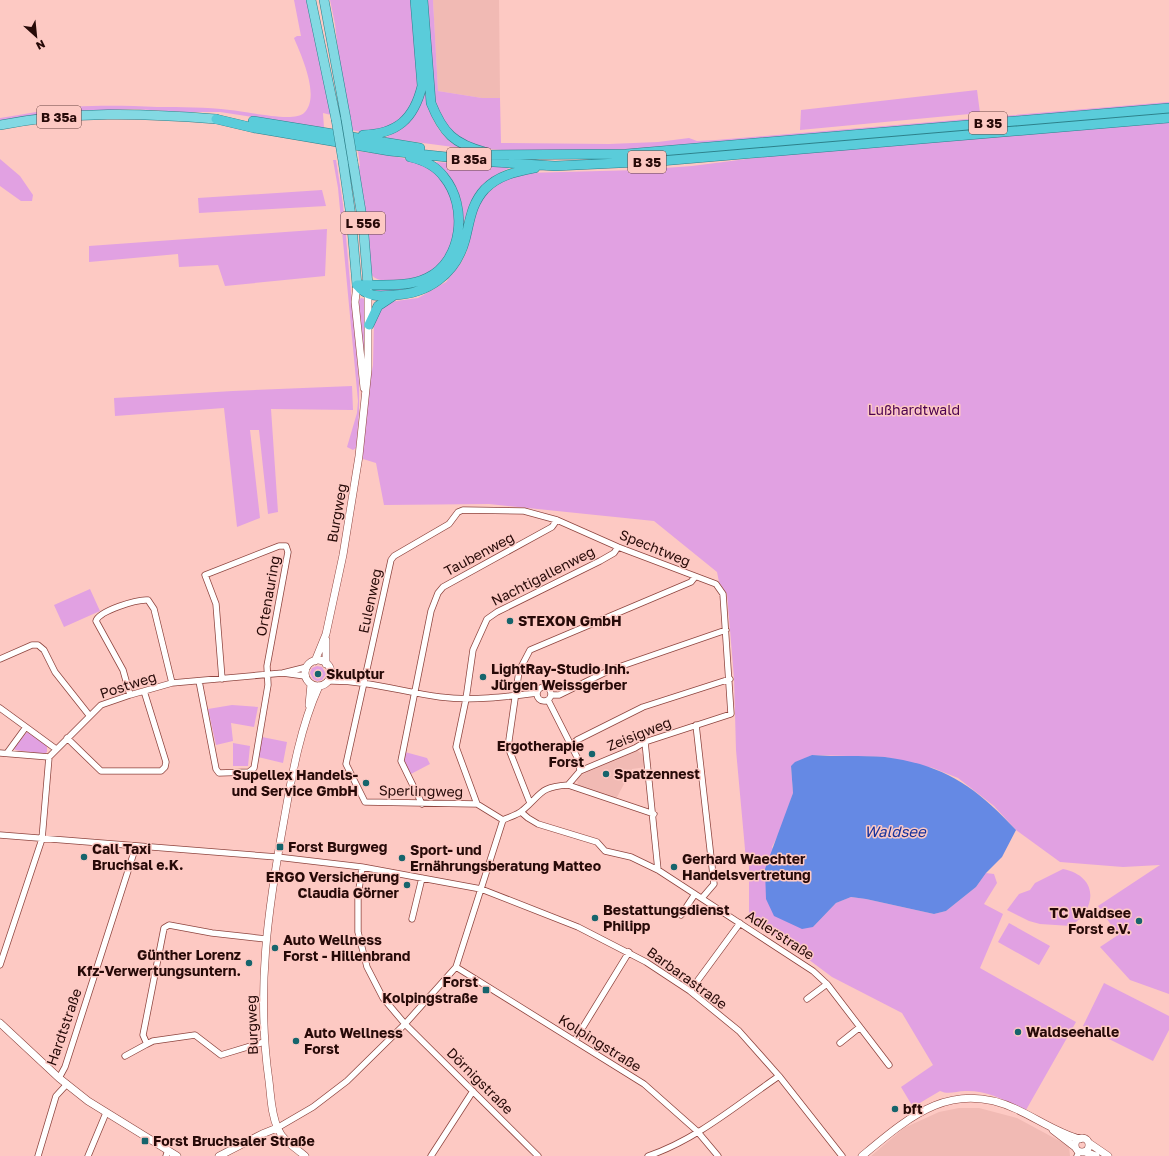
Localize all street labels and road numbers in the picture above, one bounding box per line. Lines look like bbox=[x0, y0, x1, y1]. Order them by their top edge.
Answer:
road number: B 35a bbox=[37, 106, 81, 128]
road number: B 35 bbox=[969, 112, 1007, 134]
road number: B 35a bbox=[447, 148, 491, 170]
road number: B 35 bbox=[628, 151, 666, 173]
road number: L 556 bbox=[341, 212, 385, 234]
street label: Burgweg bbox=[323, 482, 350, 544]
street label: Spechtweg bbox=[617, 526, 693, 570]
street label: Taubenweg bbox=[441, 528, 517, 579]
street label: Nachtigallenweg bbox=[488, 542, 597, 609]
street label: Ortenauring bbox=[252, 554, 283, 637]
street label: Eulenweg bbox=[354, 567, 385, 635]
street label: Postweg bbox=[97, 667, 158, 702]
street label: Zeisigweg bbox=[604, 713, 673, 754]
street label: Sperlingweg bbox=[379, 781, 463, 800]
street label: Adlerstraße bbox=[743, 906, 818, 963]
street label: Barbarastraße bbox=[644, 943, 731, 1012]
street label: Hardtstraße bbox=[42, 986, 85, 1068]
street label: Burgweg bbox=[242, 995, 261, 1055]
street label: Kolpingstraße bbox=[556, 1010, 645, 1075]
street label: Dörnigstraße bbox=[444, 1044, 517, 1117]

